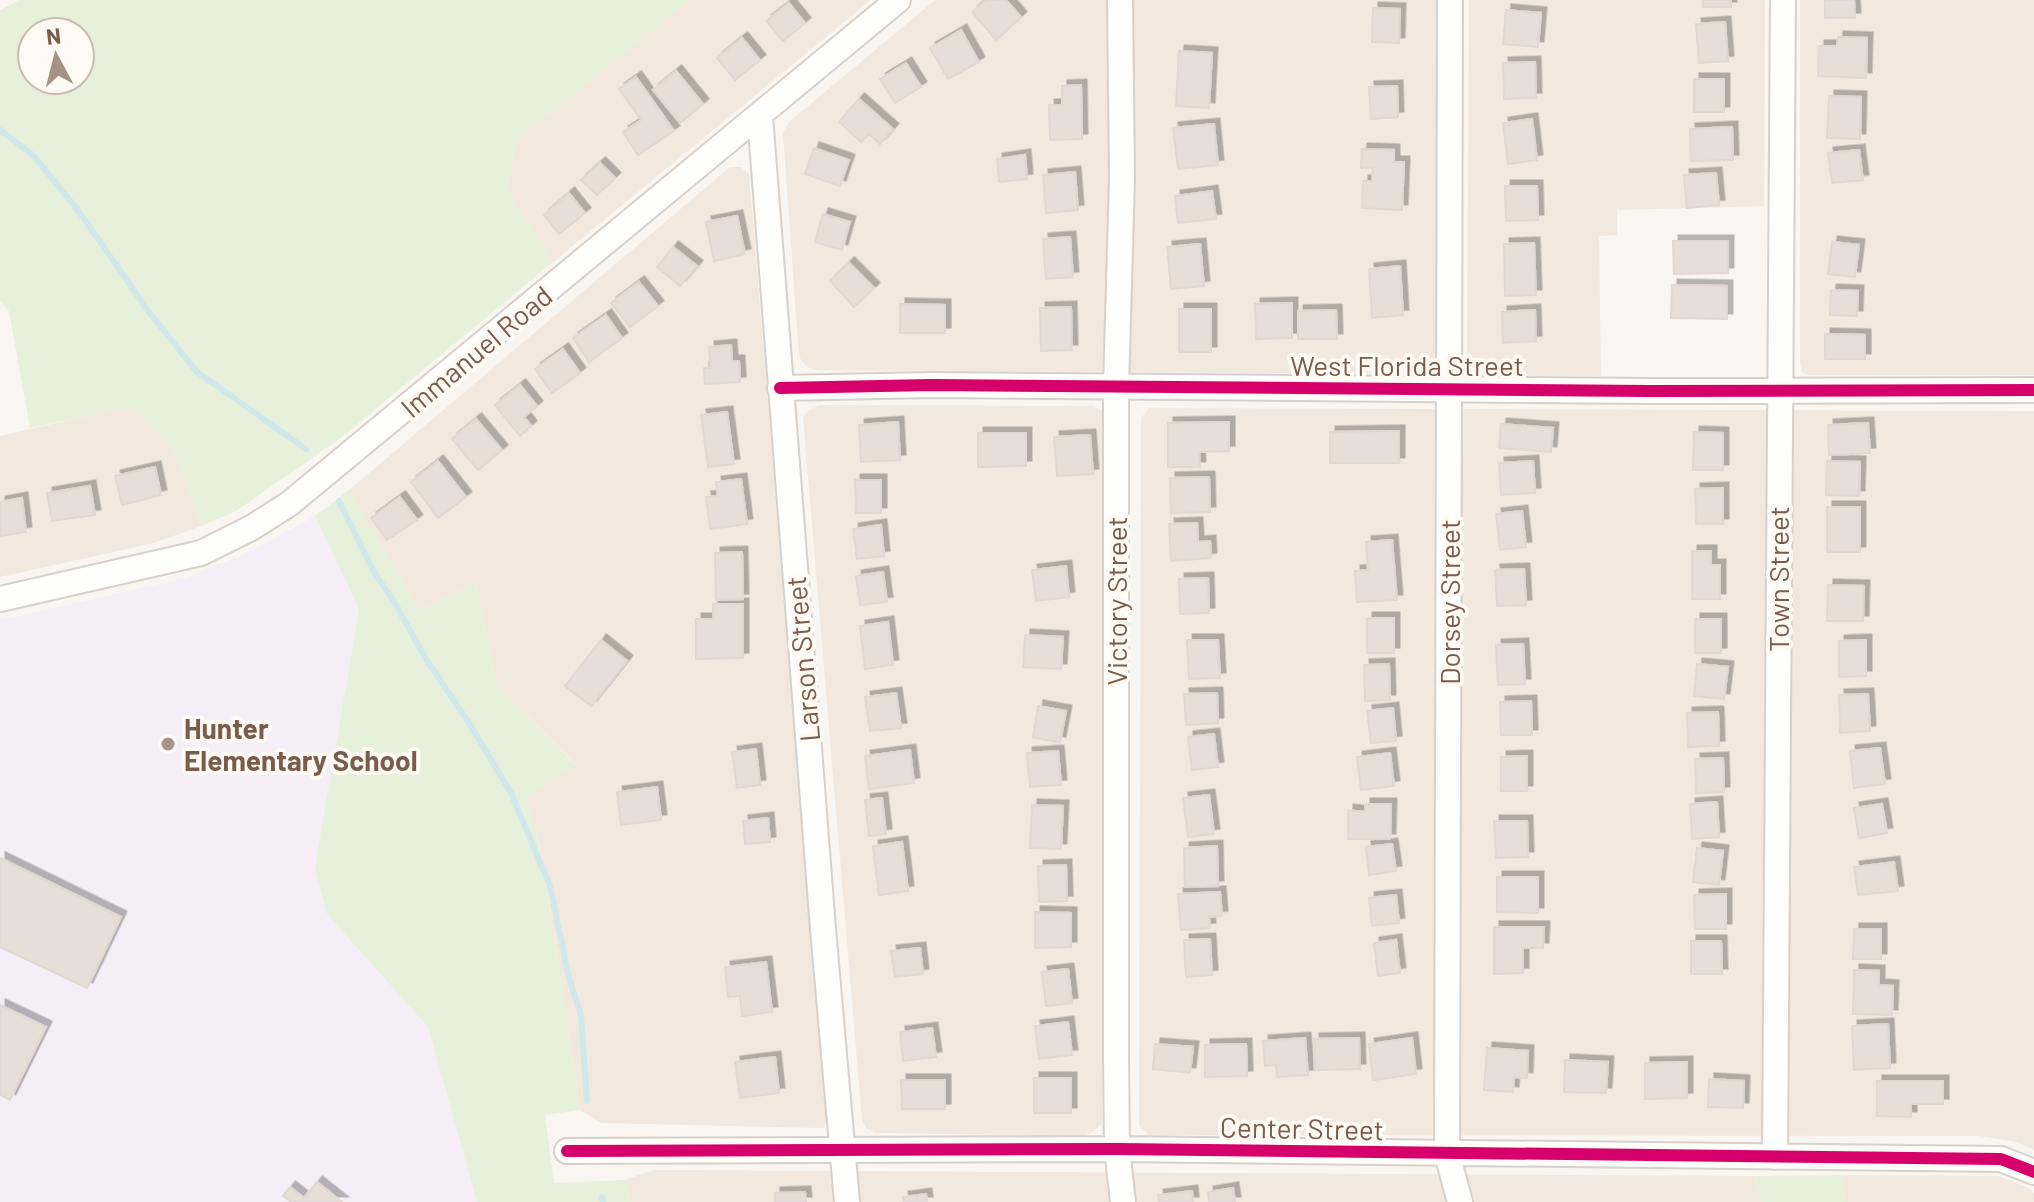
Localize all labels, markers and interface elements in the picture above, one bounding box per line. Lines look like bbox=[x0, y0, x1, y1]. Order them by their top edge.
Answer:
north arrow bbox=[16, 16, 96, 96]
text: N bbox=[45, 21, 62, 49]
street label: Immanuel Road bbox=[394, 278, 558, 424]
street label: West Florida Street bbox=[1290, 348, 1524, 382]
street label: Town Street bbox=[1761, 506, 1795, 652]
street label: Victory Street bbox=[1099, 516, 1133, 686]
street label: Dorsey Street bbox=[1432, 519, 1466, 685]
street label: Larson Street bbox=[778, 575, 826, 743]
place label: Hunter Elementary School bbox=[184, 711, 418, 777]
marker: Hunter Elementary School bbox=[159, 735, 177, 753]
street label: Center Street bbox=[1220, 1110, 1384, 1146]

